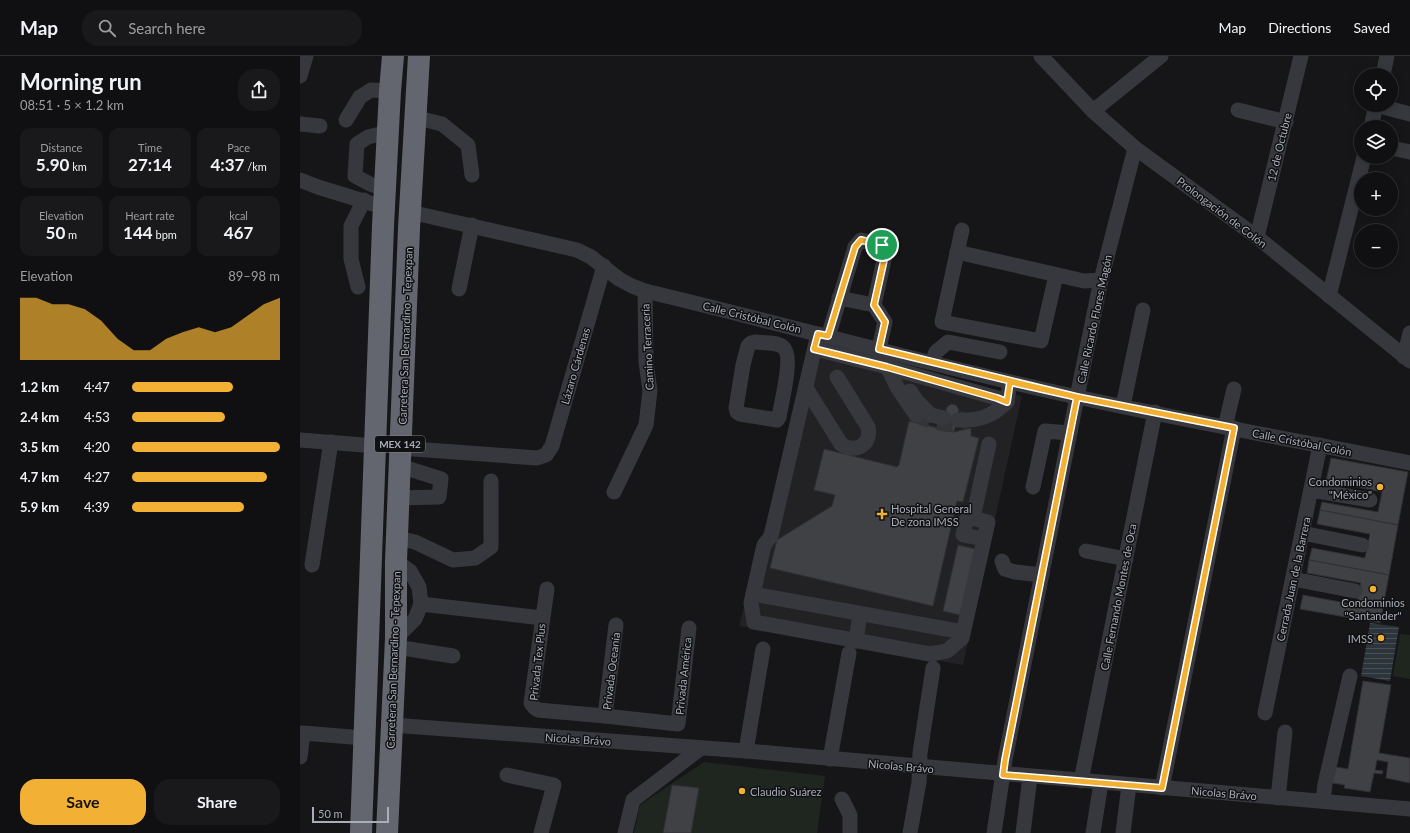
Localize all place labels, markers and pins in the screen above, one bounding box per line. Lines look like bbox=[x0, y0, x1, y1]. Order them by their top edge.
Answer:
pin bbox=[865, 228, 899, 262]
place label: Condominios "México" bbox=[1309, 475, 1372, 501]
marker: Condominios "México" bbox=[1375, 482, 1385, 492]
place label: Hospital General De zona IMSS bbox=[891, 502, 972, 528]
marker: Hospital General De zona IMSS bbox=[876, 508, 888, 520]
marker: Condominios "Santander" bbox=[1368, 584, 1378, 594]
place label: Condominios "Santander" bbox=[1341, 596, 1405, 622]
place label: IMSS bbox=[1348, 632, 1373, 645]
marker: IMSS bbox=[1376, 633, 1386, 643]
place label: Claudio Suárez bbox=[750, 785, 821, 798]
marker: Claudio Suárez bbox=[737, 786, 747, 796]

